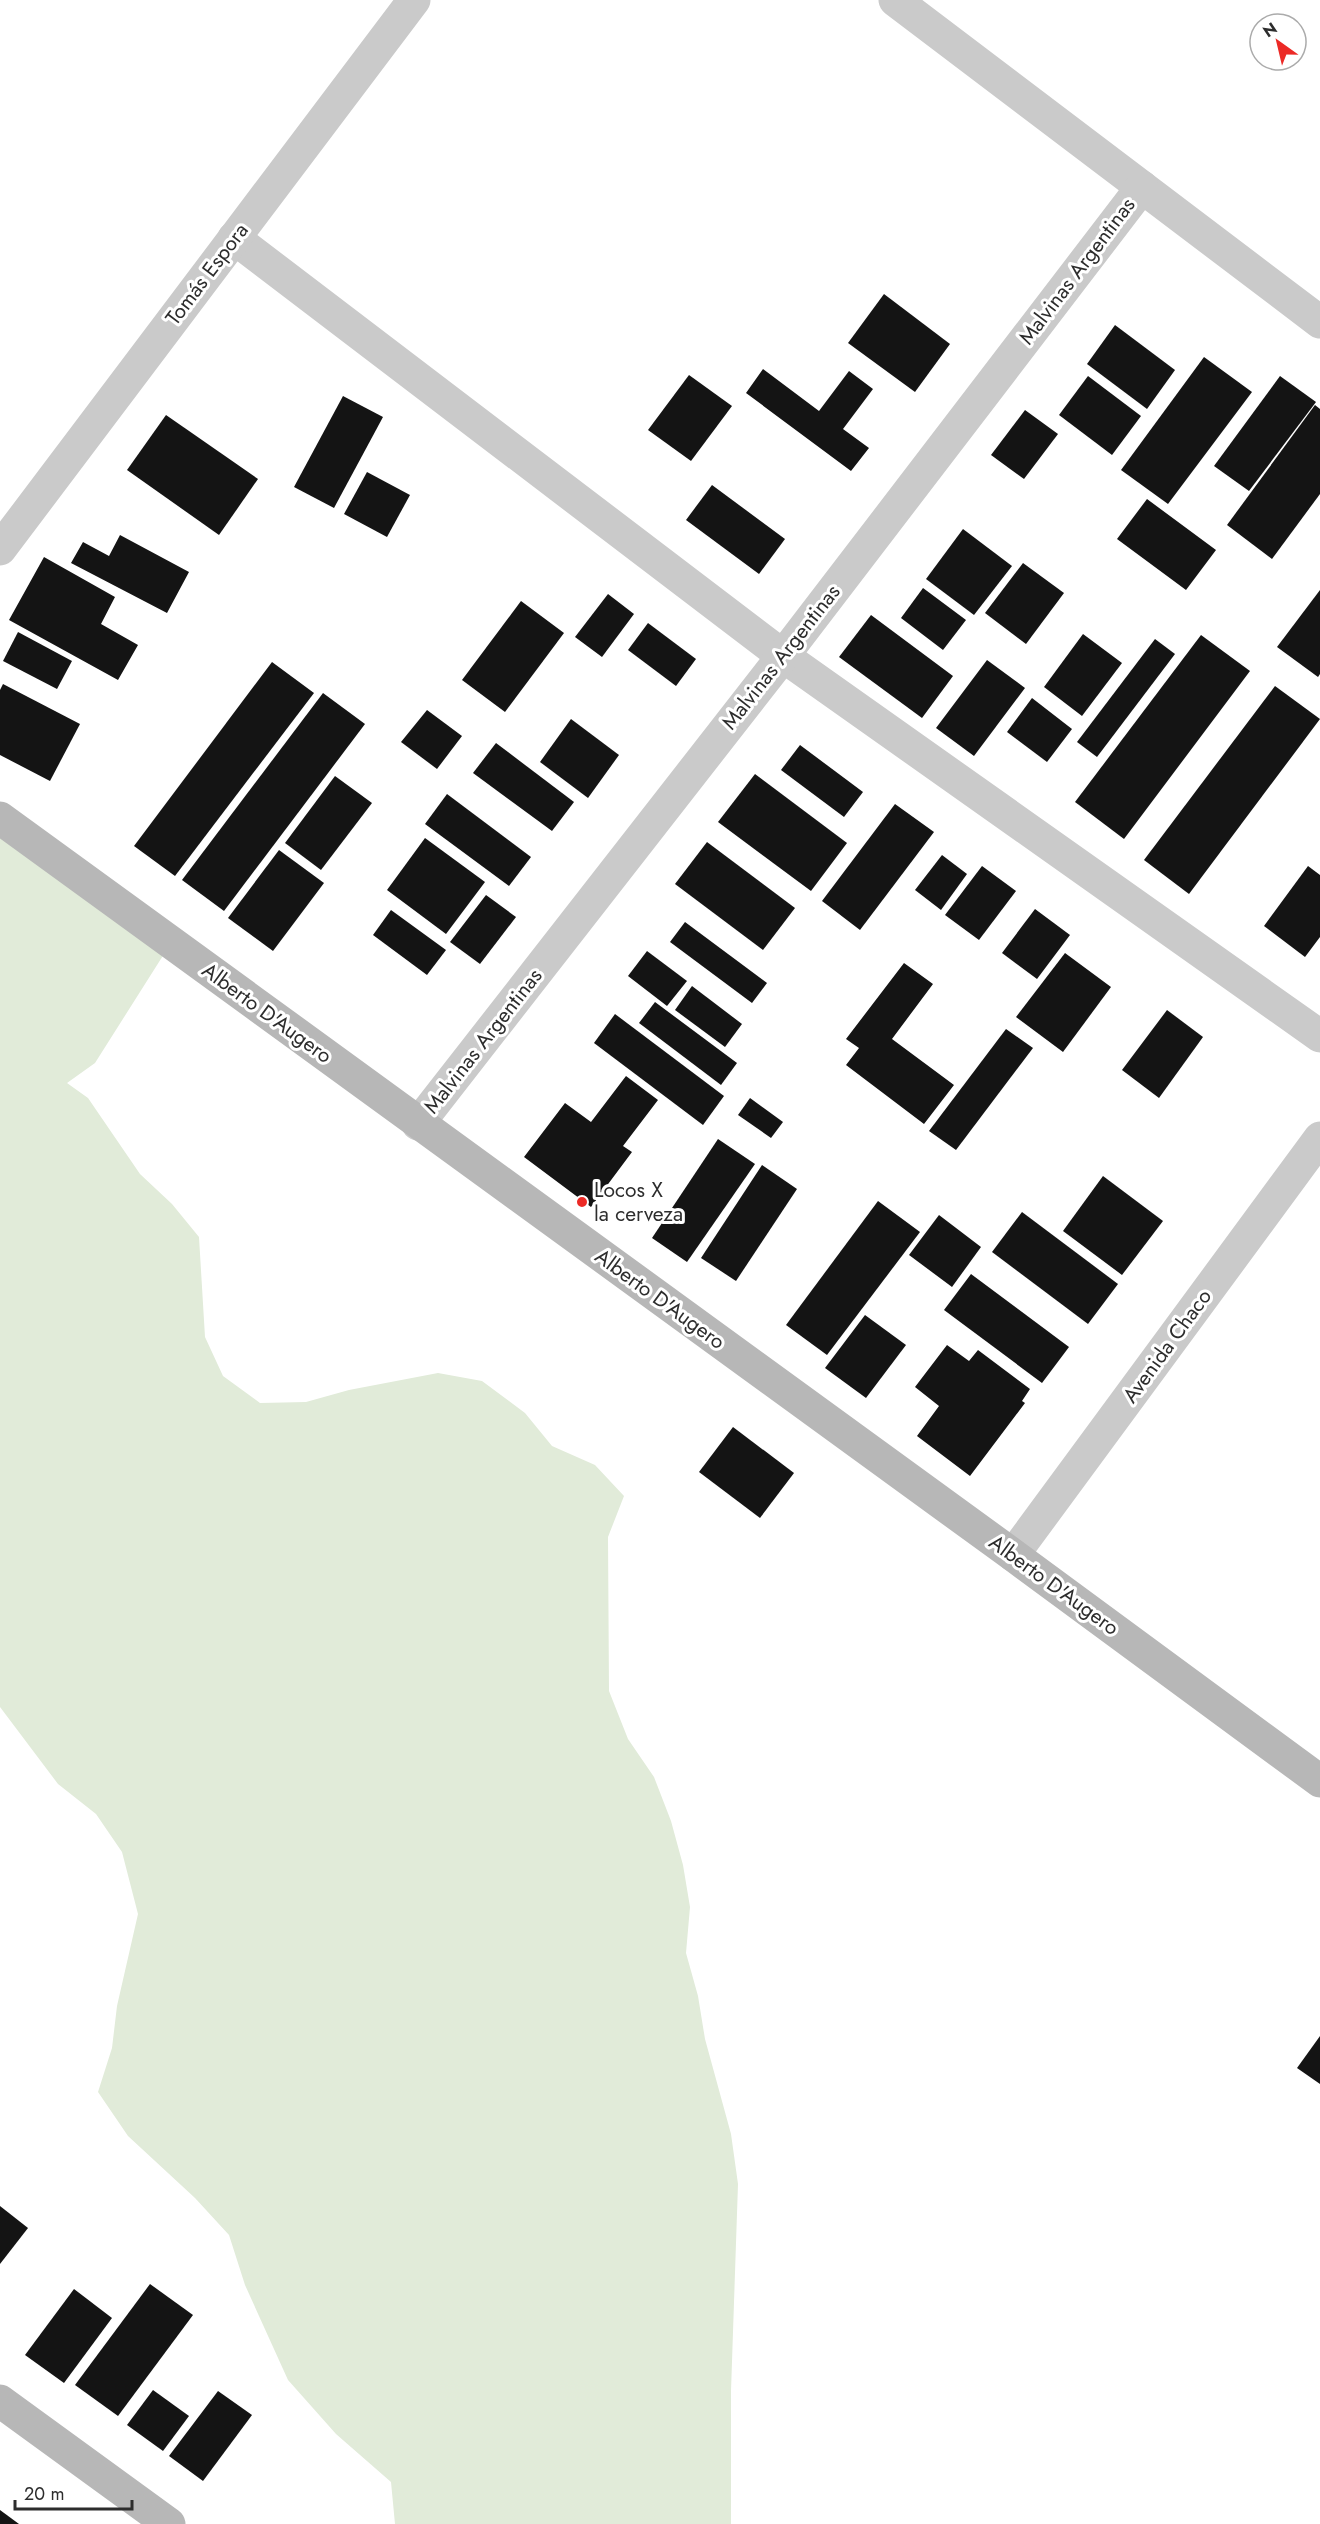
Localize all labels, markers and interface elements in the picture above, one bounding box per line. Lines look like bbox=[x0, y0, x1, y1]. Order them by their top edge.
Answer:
north arrow bbox=[1248, 12, 1308, 72]
text: N bbox=[1258, 17, 1282, 43]
street label: Malvinas Argentinas bbox=[1012, 191, 1142, 351]
street label: Tomás Espora bbox=[159, 217, 255, 331]
street label: Malvinas Argentinas bbox=[715, 578, 847, 736]
street label: Alberto D'Augero bbox=[196, 956, 338, 1070]
street label: Malvinas Argentinas bbox=[417, 962, 549, 1120]
place label: Locos X la cerveza bbox=[594, 1175, 683, 1229]
marker: Locos X la cerveza bbox=[575, 1195, 589, 1209]
street label: Alberto D'Augero bbox=[589, 1242, 731, 1356]
street label: Avenida Chaco bbox=[1115, 1283, 1219, 1409]
street label: Alberto D'Augero bbox=[983, 1528, 1125, 1642]
scale bar bbox=[15, 2473, 132, 2511]
text: 20 m bbox=[24, 2481, 64, 2507]

